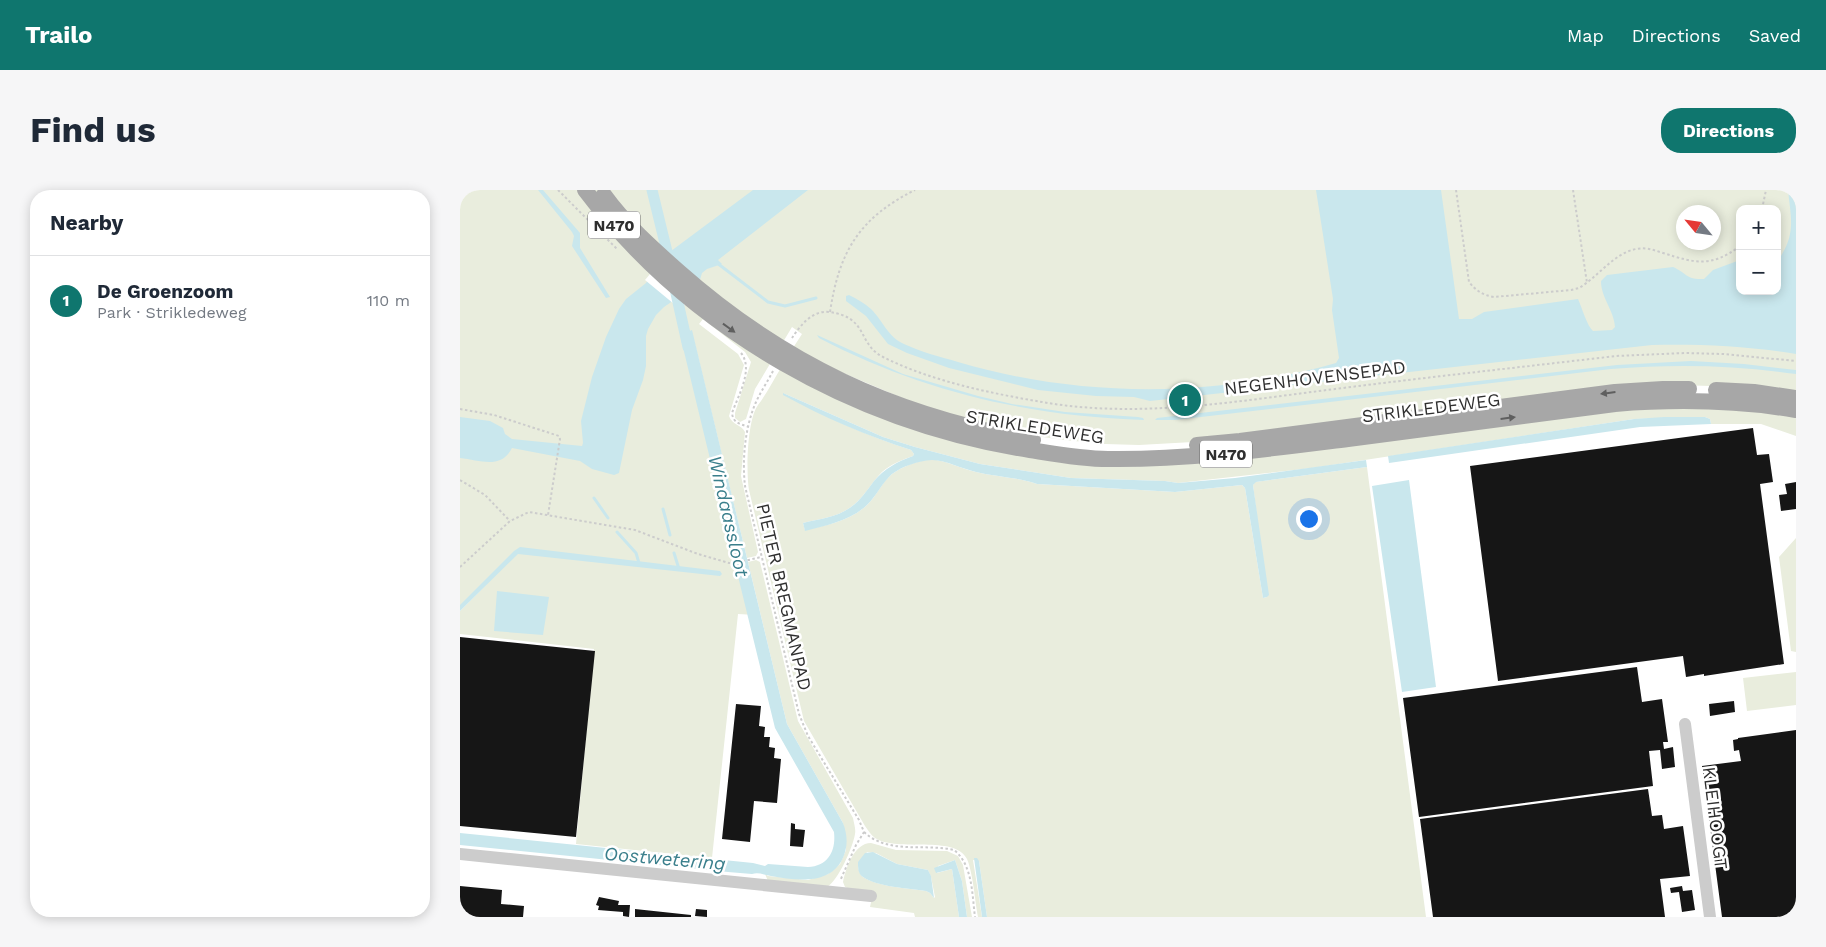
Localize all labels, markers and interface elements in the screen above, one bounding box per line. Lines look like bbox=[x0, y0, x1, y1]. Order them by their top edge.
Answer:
text: Trailo bbox=[25, 21, 92, 49]
text: Map bbox=[1567, 25, 1604, 46]
text: Directions bbox=[1632, 25, 1721, 46]
text: Saved bbox=[1749, 25, 1801, 46]
button: Directions bbox=[1661, 108, 1796, 153]
text: Find us bbox=[30, 109, 156, 151]
north arrow bbox=[1676, 205, 1721, 250]
map controls bbox=[1736, 205, 1781, 295]
button: + bbox=[1736, 205, 1781, 250]
text: Nearby bbox=[50, 210, 123, 235]
road number: N470 bbox=[588, 212, 640, 238]
button: − bbox=[1736, 250, 1781, 295]
text: De Groenzoom bbox=[97, 280, 233, 303]
text: 1 bbox=[63, 291, 69, 310]
text: 110 m bbox=[367, 291, 410, 310]
text: Park · Strikledeweg bbox=[97, 303, 246, 322]
one-way arrow bbox=[722, 323, 735, 333]
street label: NEGENHOVENSEPAD bbox=[1223, 356, 1407, 399]
pin: 1 bbox=[1169, 381, 1201, 419]
street label: STRIKLEDEWEG bbox=[1361, 389, 1501, 426]
one-way arrow bbox=[1600, 389, 1616, 397]
street label: STRIKLEDEWEG bbox=[965, 405, 1105, 448]
one-way arrow bbox=[1501, 414, 1517, 422]
road number: N470 bbox=[1200, 440, 1252, 468]
water label: Windaassloot bbox=[703, 453, 754, 579]
street label: PIETER BREGMANPAD bbox=[753, 501, 816, 693]
your location bbox=[1296, 506, 1322, 532]
street label: KLEIHOOGT bbox=[1699, 765, 1732, 871]
water label: Oostwetering bbox=[603, 842, 727, 875]

